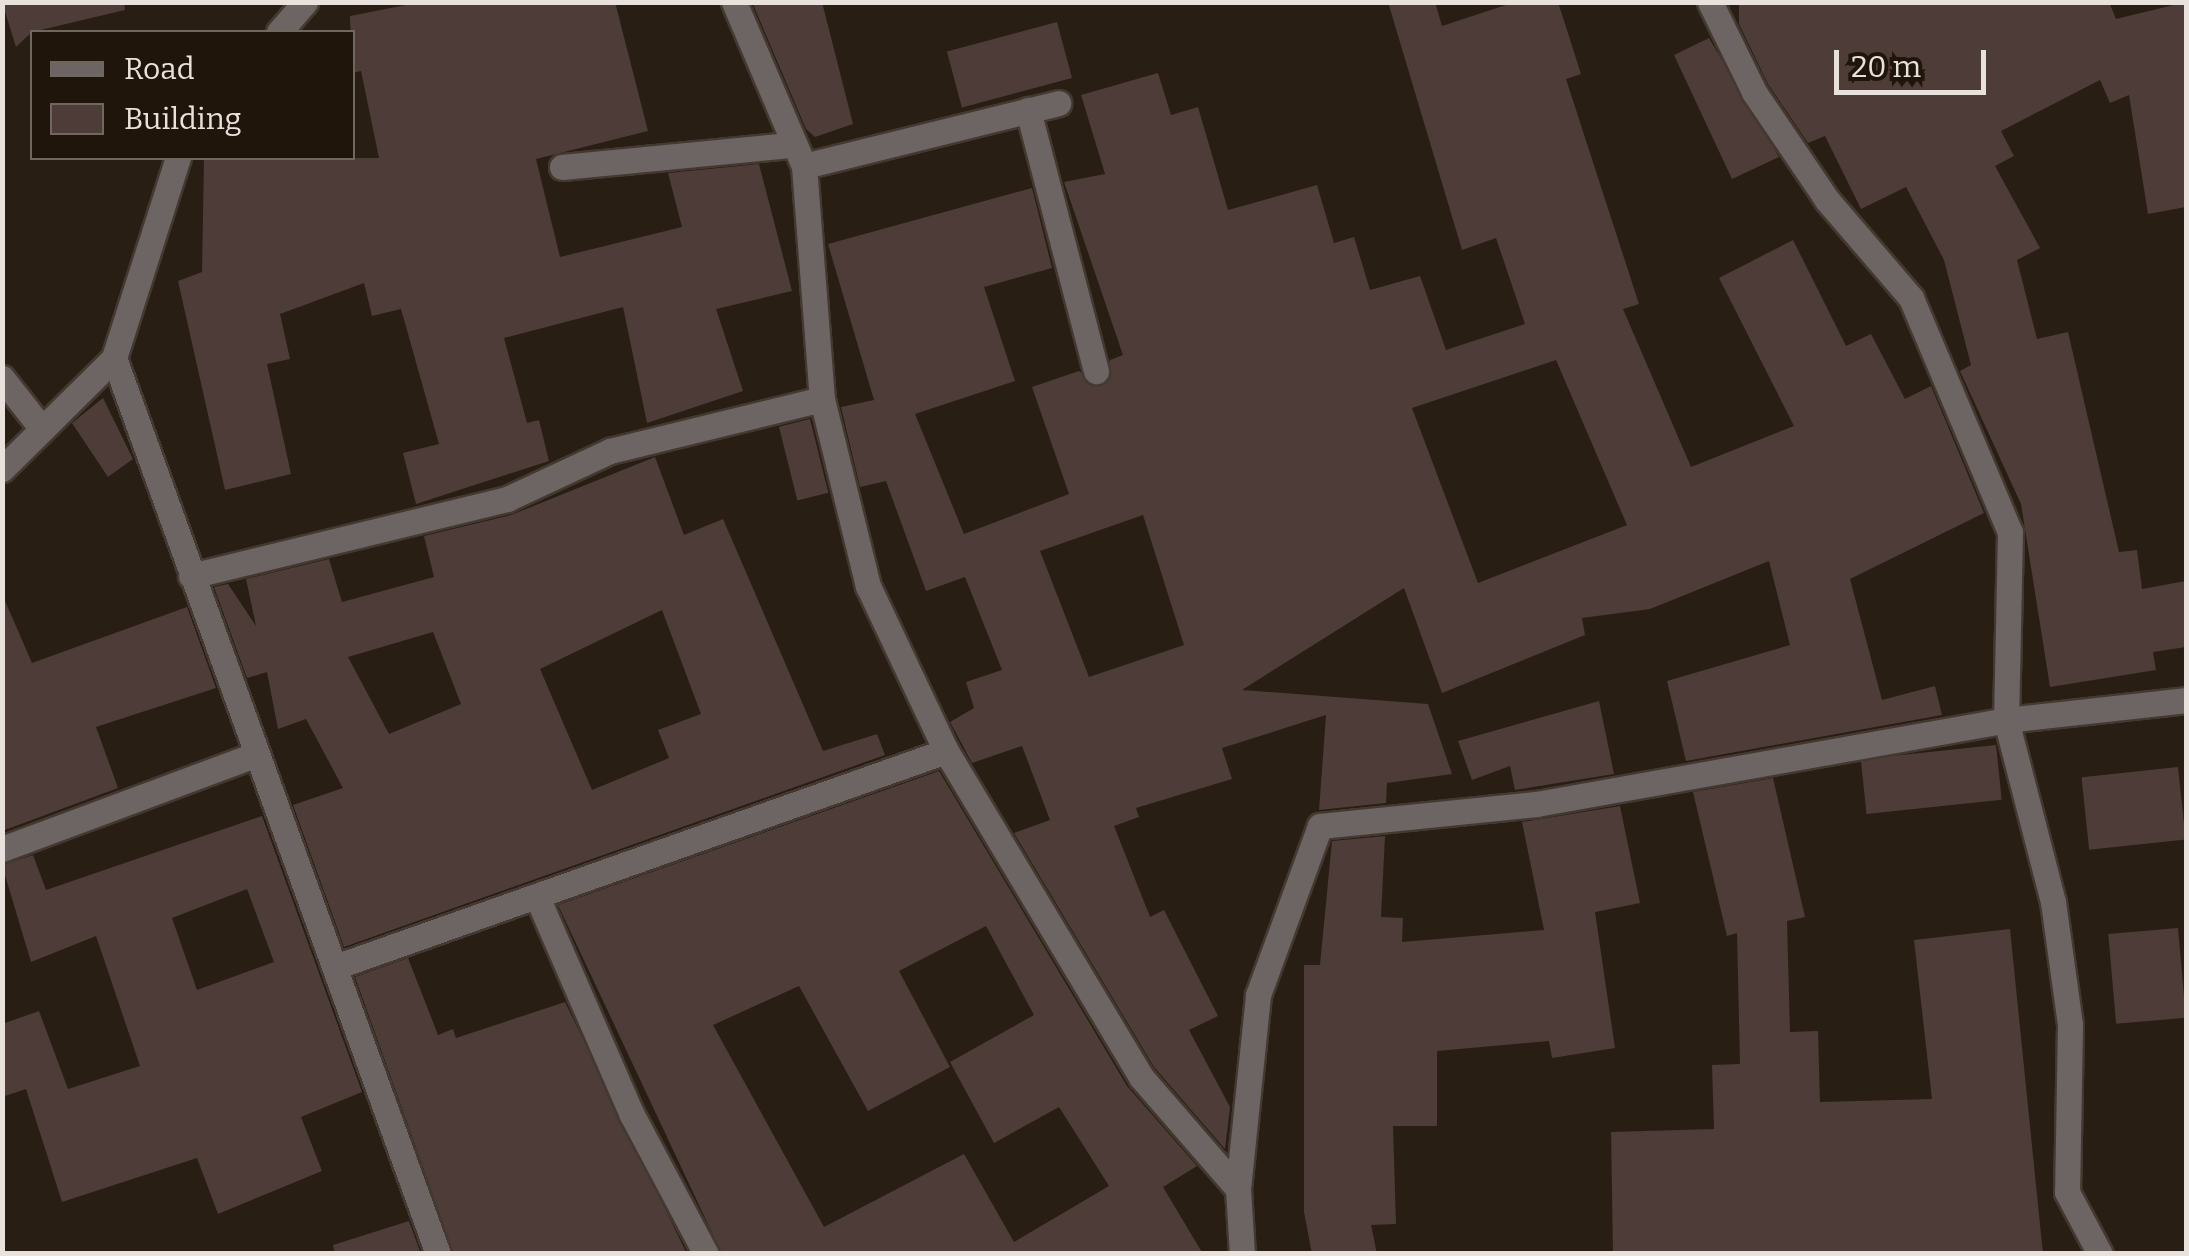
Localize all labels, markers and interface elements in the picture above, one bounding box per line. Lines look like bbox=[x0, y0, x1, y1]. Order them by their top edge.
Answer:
legend bbox=[30, 30, 355, 160]
scale bar bbox=[1839, 30, 1992, 92]
text: 20 m bbox=[1851, 49, 1921, 85]
text: Road bbox=[124, 51, 195, 87]
text: Building bbox=[124, 101, 242, 137]

